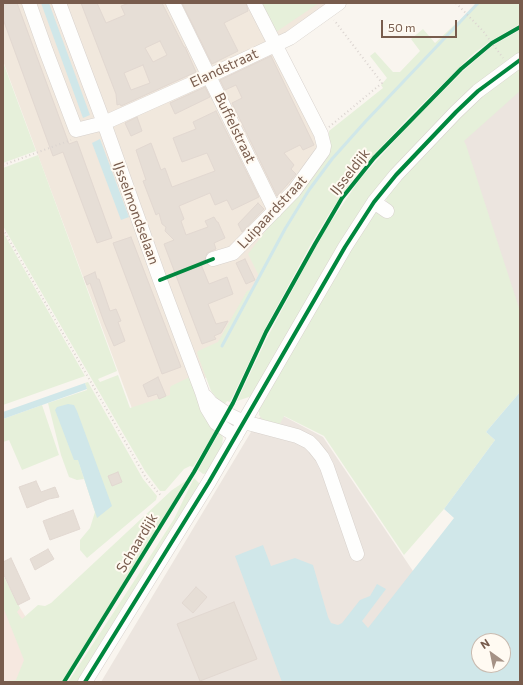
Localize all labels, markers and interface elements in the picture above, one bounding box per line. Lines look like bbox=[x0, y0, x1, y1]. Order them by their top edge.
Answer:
scale bar bbox=[383, 12, 459, 38]
text: 50 m bbox=[388, 20, 416, 34]
street label: Elandstraat bbox=[187, 45, 261, 91]
street label: Buffelstraat bbox=[211, 90, 259, 166]
street label: IJsseldijk bbox=[327, 145, 373, 199]
street label: IJsselmondselaan bbox=[110, 159, 162, 267]
street label: Luipaardstraat bbox=[234, 172, 310, 252]
street label: Schaardijk bbox=[113, 510, 161, 576]
north arrow bbox=[471, 633, 511, 673]
text: N bbox=[478, 636, 492, 651]

